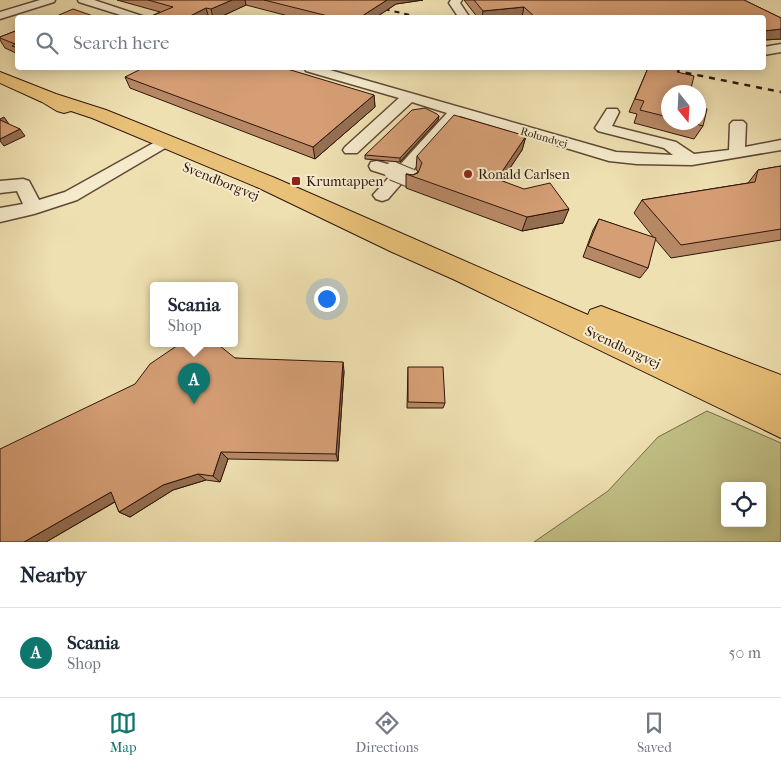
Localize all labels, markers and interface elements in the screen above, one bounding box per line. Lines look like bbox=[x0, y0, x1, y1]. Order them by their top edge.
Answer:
search box bbox=[15, 15, 766, 70]
icon: search bbox=[33, 29, 61, 57]
text: Search here bbox=[73, 32, 169, 54]
north arrow bbox=[661, 85, 706, 130]
street label: Rolundvej bbox=[519, 125, 569, 150]
street label: Svendborgvej bbox=[180, 158, 262, 205]
place label: Ronald Carlsen bbox=[478, 166, 570, 183]
marker: Ronald Carlsen bbox=[462, 168, 474, 180]
place label: Krumtappen bbox=[306, 173, 383, 190]
marker: Krumtappen bbox=[290, 175, 302, 187]
popup bbox=[150, 282, 238, 347]
your location bbox=[314, 286, 340, 312]
text: Scania bbox=[168, 294, 220, 316]
text: Shop bbox=[168, 316, 202, 335]
street label: Svendborgvej bbox=[582, 323, 663, 372]
pin: A bbox=[178, 363, 210, 404]
map controls bbox=[721, 482, 766, 527]
button: locate bbox=[721, 482, 766, 527]
text: Nearby bbox=[20, 563, 86, 587]
text: Scania bbox=[67, 632, 119, 654]
text: A bbox=[31, 643, 41, 662]
text: 50 m bbox=[729, 643, 761, 662]
text: Shop bbox=[67, 654, 101, 673]
tab: Map bbox=[109, 709, 137, 756]
tab: Directions bbox=[356, 709, 419, 756]
tab: Saved bbox=[637, 709, 672, 756]

